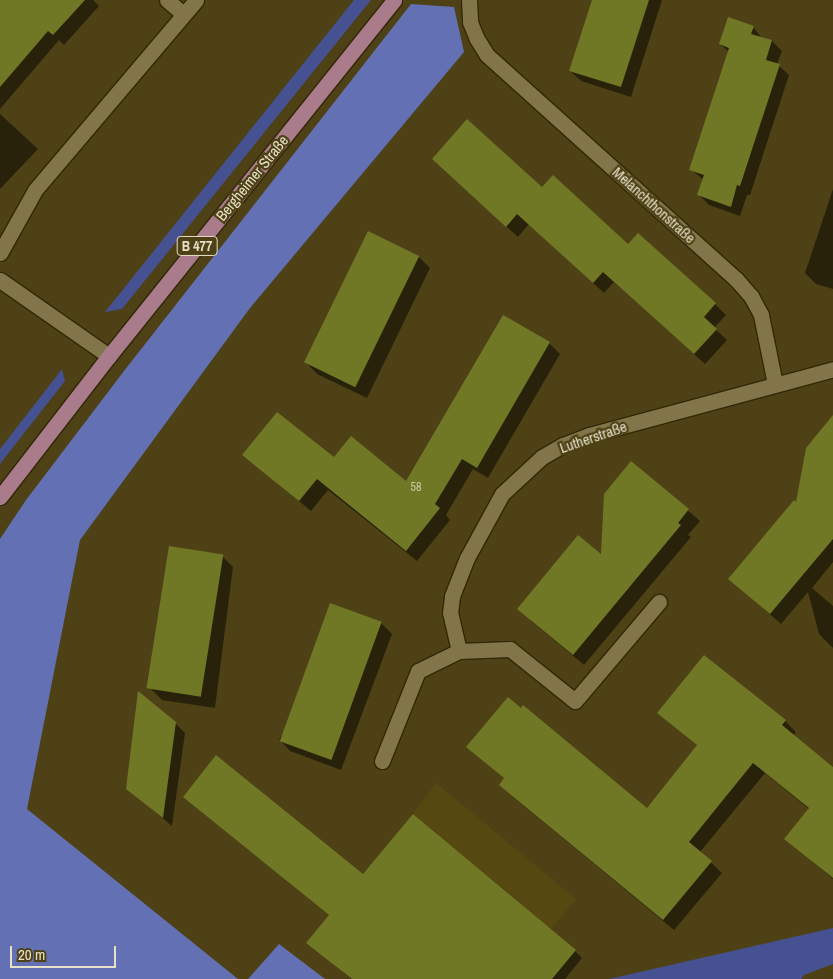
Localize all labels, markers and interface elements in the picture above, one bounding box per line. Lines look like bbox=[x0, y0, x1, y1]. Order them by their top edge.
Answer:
street label: Bergheimer Straße bbox=[212, 132, 292, 224]
street label: Melanchthonstraße bbox=[609, 163, 699, 247]
road number: B 477 bbox=[176, 235, 218, 258]
street label: Lutherstraße bbox=[557, 417, 629, 457]
house number: 58 bbox=[411, 481, 421, 495]
scale bar bbox=[12, 936, 119, 968]
text: 20 m bbox=[18, 944, 45, 965]

